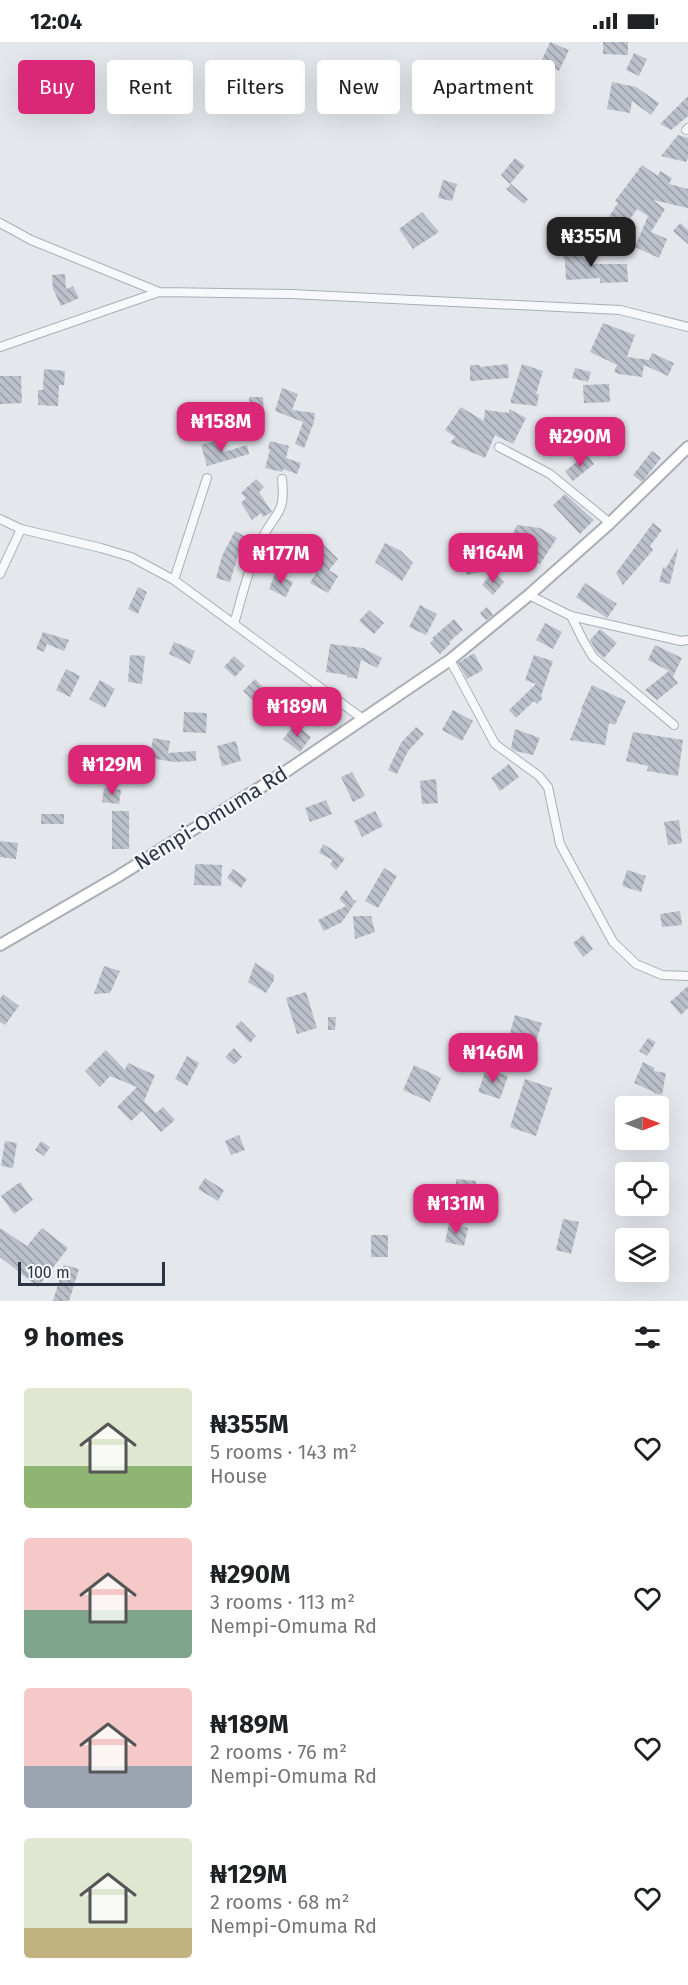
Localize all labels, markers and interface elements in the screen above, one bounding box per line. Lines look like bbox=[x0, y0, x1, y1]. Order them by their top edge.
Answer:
text: 12:04 bbox=[30, 8, 82, 35]
chip: Buy bbox=[18, 60, 95, 114]
chip: Rent bbox=[107, 60, 193, 114]
chip: Filters bbox=[205, 60, 305, 114]
chip: New bbox=[317, 60, 400, 114]
chip: Apartment bbox=[412, 60, 555, 114]
pin: ₦355M bbox=[549, 217, 633, 268]
text: ₦355M bbox=[561, 224, 621, 248]
pin: ₦158M bbox=[179, 402, 263, 453]
text: ₦158M bbox=[191, 409, 251, 433]
pin: ₦290M bbox=[538, 417, 622, 468]
text: ₦290M bbox=[549, 424, 611, 448]
pin: ₦164M bbox=[451, 533, 535, 584]
pin: ₦177M bbox=[239, 534, 323, 585]
text: ₦164M bbox=[463, 540, 523, 564]
text: ₦177M bbox=[253, 541, 309, 565]
pin: ₦189M bbox=[255, 687, 339, 738]
text: ₦189M bbox=[267, 694, 327, 718]
pin: ₦129M bbox=[70, 745, 154, 796]
text: ₦129M bbox=[82, 752, 142, 776]
street label: Nempi-Omuma Rd bbox=[130, 761, 292, 875]
pin: ₦146M bbox=[451, 1033, 535, 1084]
text: ₦146M bbox=[463, 1040, 523, 1064]
north arrow bbox=[615, 1096, 669, 1150]
map controls bbox=[615, 1096, 669, 1282]
button: locate bbox=[615, 1162, 669, 1216]
pin: ₦131M bbox=[414, 1184, 498, 1235]
text: ₦131M bbox=[427, 1191, 485, 1215]
button: layers bbox=[615, 1228, 669, 1282]
scale bar bbox=[18, 1259, 165, 1286]
text: 100 m bbox=[27, 1263, 70, 1282]
icon: filters bbox=[631, 1321, 664, 1354]
text: 9 homes bbox=[24, 1322, 124, 1353]
text: ₦355M bbox=[210, 1409, 289, 1440]
icon: home bbox=[72, 1412, 144, 1484]
icon: heart bbox=[631, 1432, 664, 1465]
text: 5 rooms · 143 m² bbox=[210, 1440, 357, 1464]
text: House bbox=[210, 1464, 267, 1488]
text: ₦290M bbox=[210, 1559, 290, 1590]
icon: home bbox=[72, 1562, 144, 1634]
icon: heart bbox=[631, 1582, 664, 1615]
text: 3 rooms · 113 m² bbox=[210, 1590, 355, 1614]
text: Nempi-Omuma Rd bbox=[210, 1614, 377, 1638]
text: ₦189M bbox=[210, 1709, 289, 1740]
icon: home bbox=[72, 1712, 144, 1784]
icon: heart bbox=[631, 1732, 664, 1765]
text: 2 rooms · 76 m² bbox=[210, 1740, 347, 1764]
text: Nempi-Omuma Rd bbox=[210, 1764, 377, 1788]
text: ₦129M bbox=[210, 1859, 287, 1890]
icon: home bbox=[72, 1862, 144, 1934]
icon: heart bbox=[631, 1882, 664, 1915]
text: 2 rooms · 68 m² bbox=[210, 1890, 350, 1914]
text: Nempi-Omuma Rd bbox=[210, 1914, 377, 1938]

